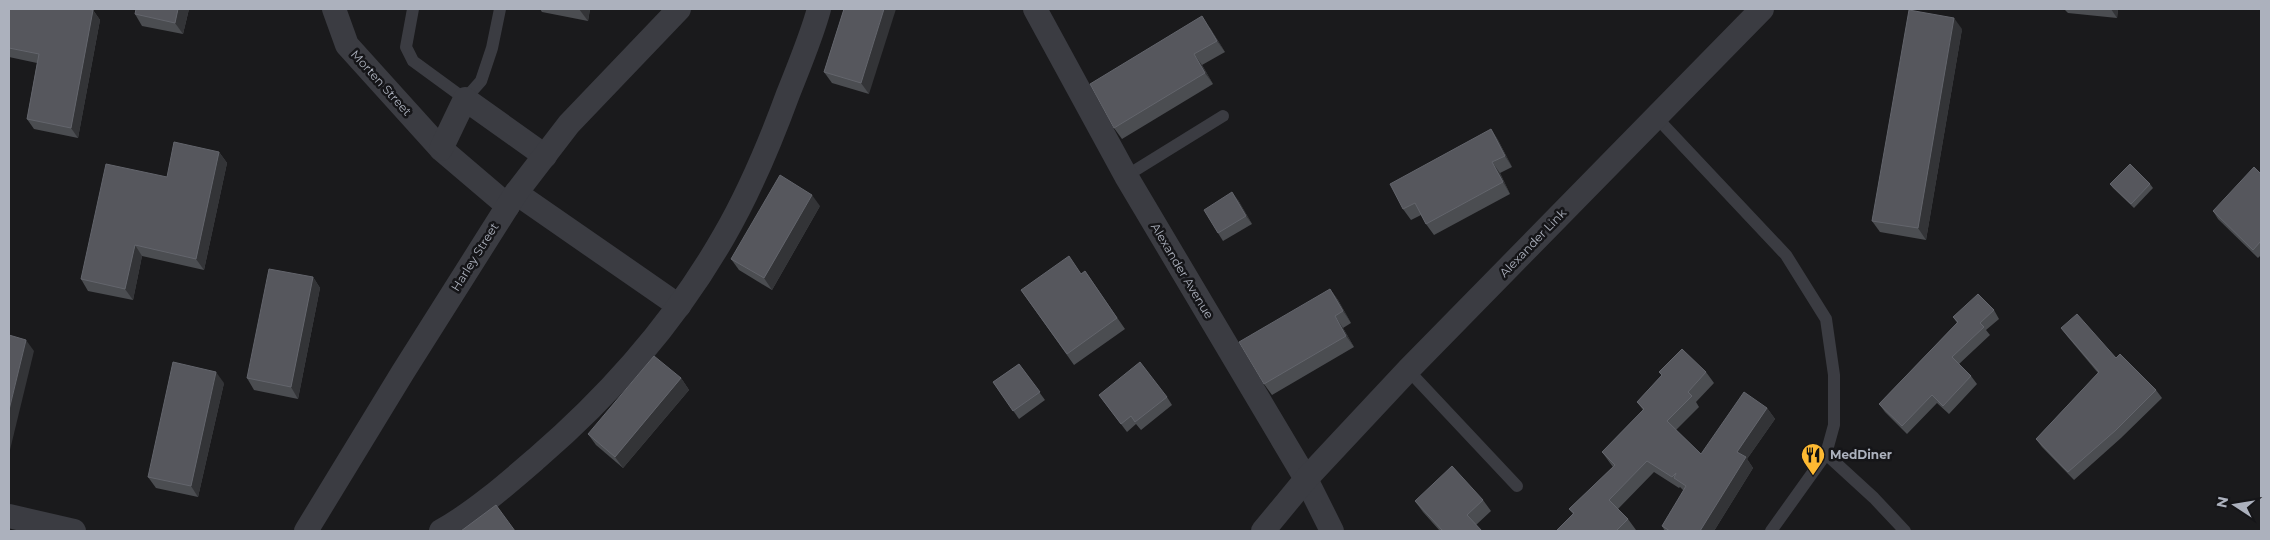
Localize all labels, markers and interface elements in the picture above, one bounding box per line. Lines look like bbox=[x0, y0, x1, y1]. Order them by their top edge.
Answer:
street label: Morten Street bbox=[348, 47, 415, 119]
street label: Alexander Link bbox=[1496, 205, 1570, 280]
street label: Harley Street bbox=[448, 220, 502, 294]
street label: Alexander Avenue bbox=[1148, 220, 1217, 321]
restaurant icon: MedDiner bbox=[1800, 442, 1826, 476]
place label: MedDiner bbox=[1830, 447, 1892, 462]
north arrow bbox=[2210, 480, 2260, 530]
text: N bbox=[2212, 495, 2232, 510]

